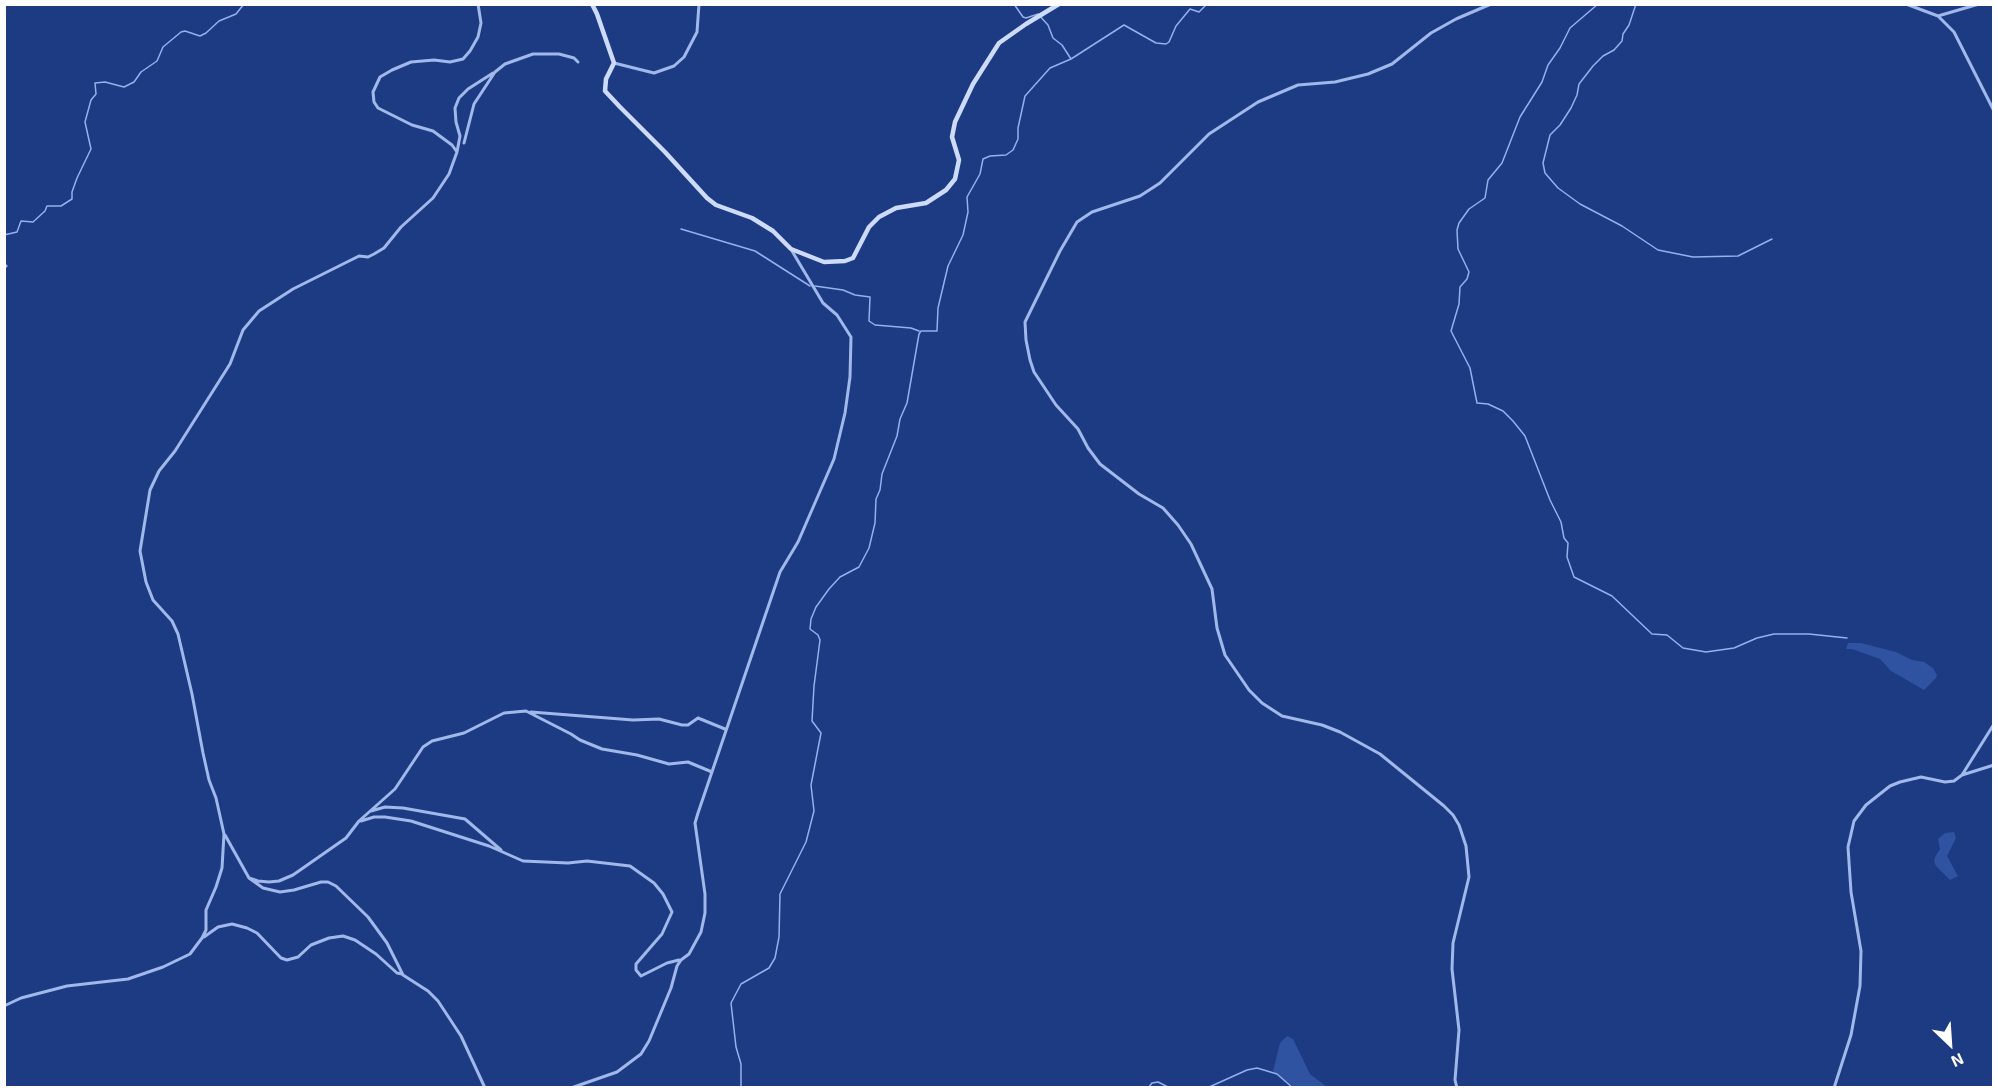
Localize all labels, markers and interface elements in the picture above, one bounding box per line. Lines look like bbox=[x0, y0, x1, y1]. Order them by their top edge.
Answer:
north arrow bbox=[1920, 1014, 1980, 1074]
text: N bbox=[1949, 1050, 1967, 1072]

